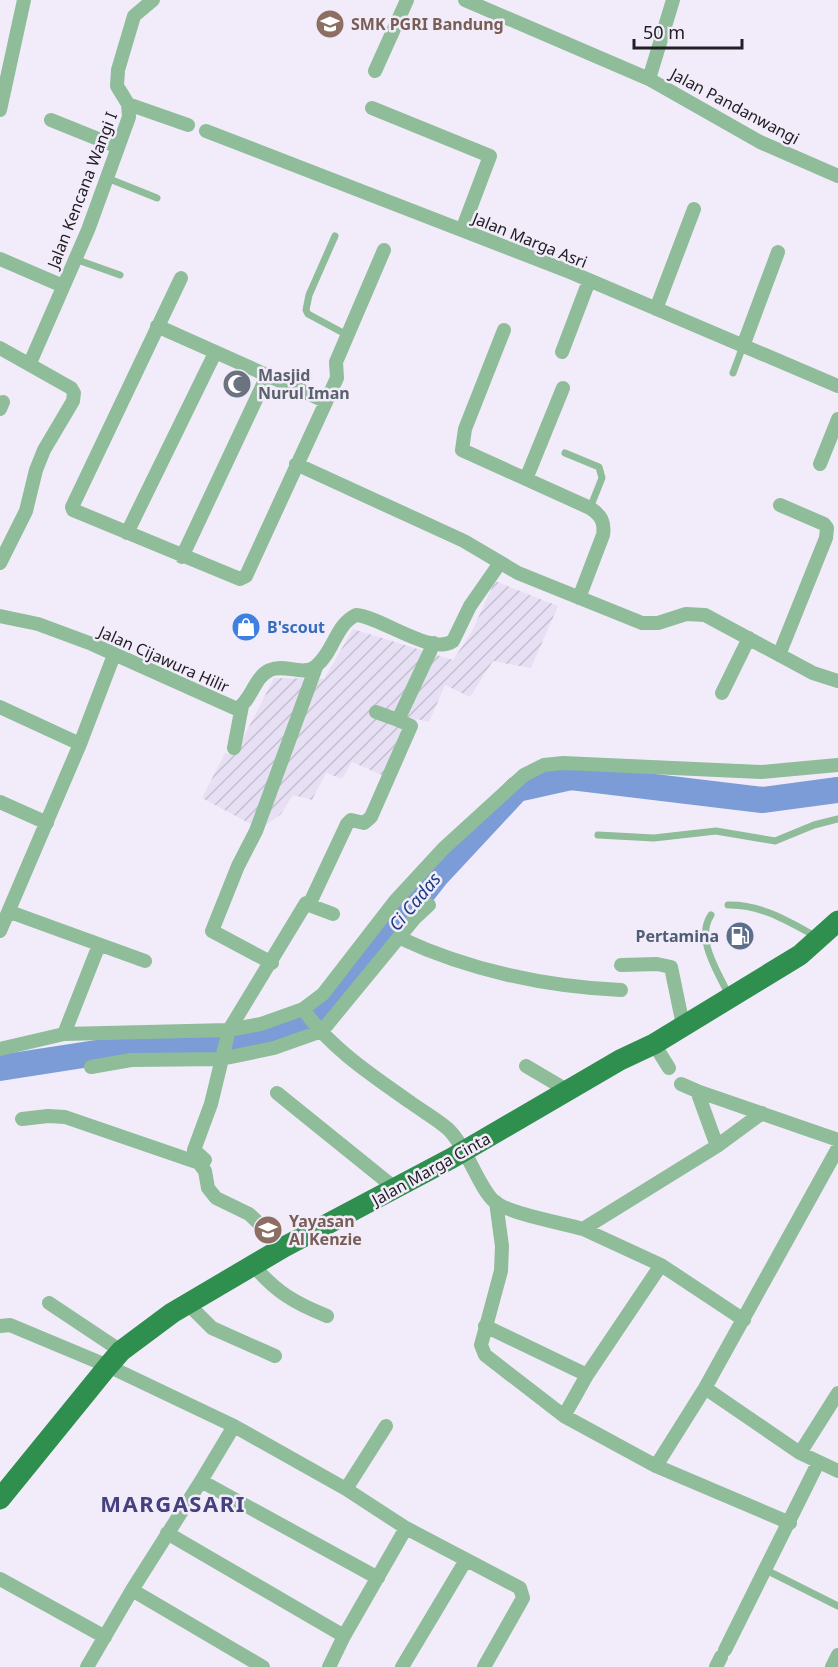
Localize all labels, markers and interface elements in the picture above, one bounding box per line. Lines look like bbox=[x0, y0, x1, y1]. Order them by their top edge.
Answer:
school or university icon: SMK PGRI Bandung bbox=[314, 8, 346, 40]
scale bar bbox=[634, 12, 742, 50]
place label: SMK PGRI Bandung bbox=[351, 13, 504, 35]
text: 50 m bbox=[643, 20, 685, 44]
street label: Jalan Pandanwangi bbox=[665, 62, 803, 149]
street label: Jalan Kencana Wangi I bbox=[41, 109, 122, 273]
street label: Jalan Marga Asri bbox=[467, 206, 591, 273]
place label: Masjid Nurul Iman bbox=[258, 364, 350, 404]
mosque icon: Masjid Nurul Iman bbox=[221, 368, 253, 400]
shop icon: B'scout bbox=[230, 611, 262, 643]
place label: B'scout bbox=[267, 616, 325, 638]
street label: Jalan Cijawura Hilir bbox=[93, 620, 233, 698]
water label: Ci Cadas bbox=[383, 867, 446, 936]
fuel station icon: Pertamina bbox=[724, 920, 756, 952]
place label: Pertamina bbox=[635, 925, 719, 947]
street label: Jalan Marga Cinta bbox=[366, 1127, 494, 1212]
place label: Yayasan Al Kenzie bbox=[289, 1210, 362, 1250]
school or university icon: Yayasan Al Kenzie bbox=[252, 1214, 284, 1246]
district label: MARGASARI bbox=[100, 1488, 246, 1518]

